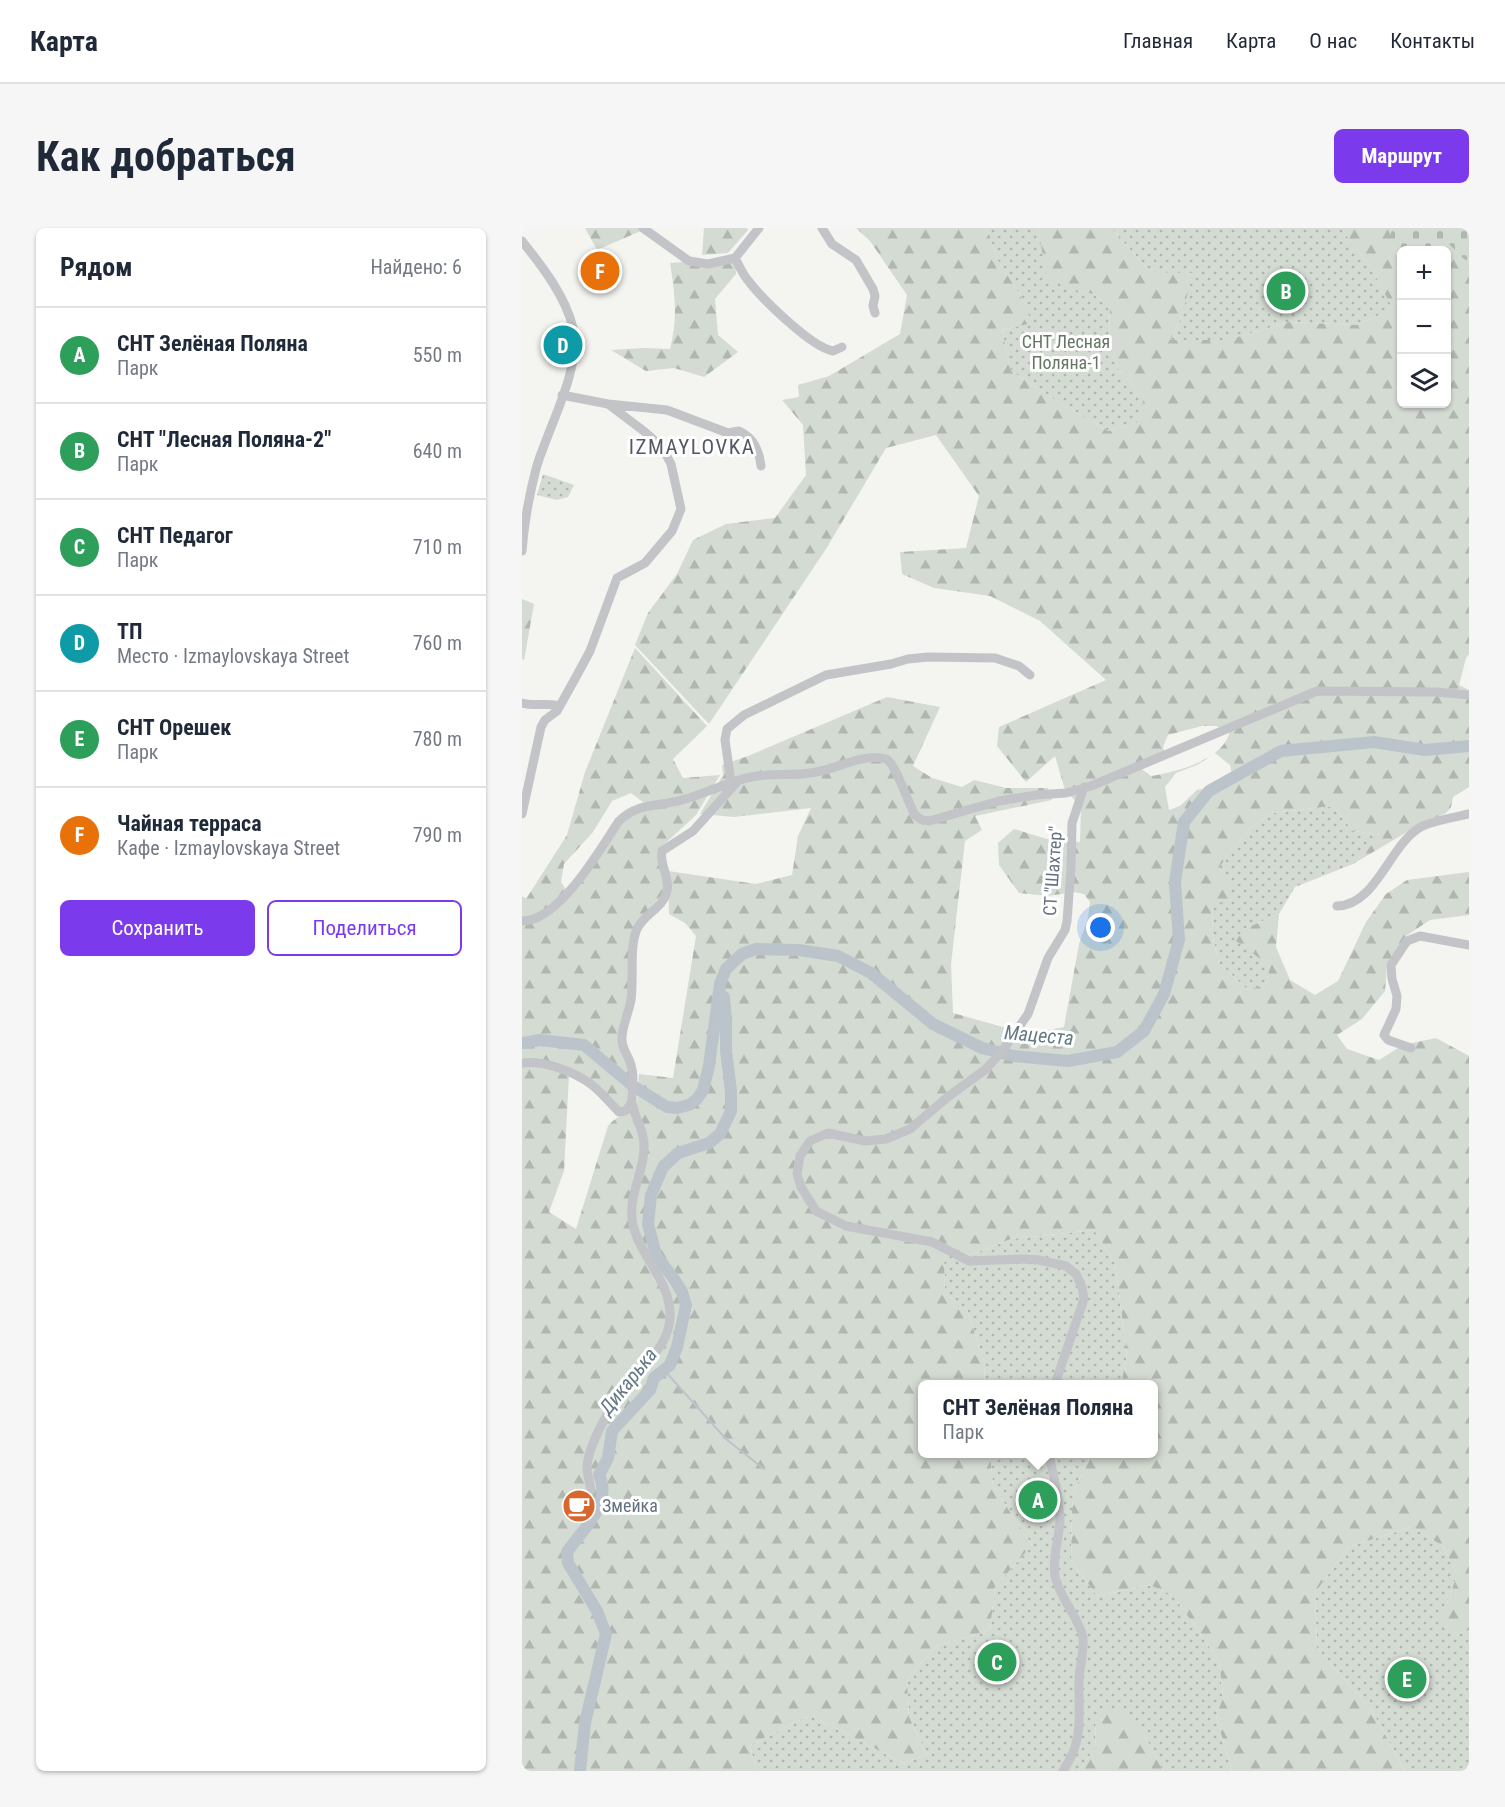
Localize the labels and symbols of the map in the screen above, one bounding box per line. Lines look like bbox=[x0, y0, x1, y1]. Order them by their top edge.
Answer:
pin: F bbox=[580, 248, 620, 294]
pin: B bbox=[1266, 268, 1305, 314]
pin: D bbox=[544, 322, 582, 368]
park label: СНТ Лесная Поляна-1 bbox=[1022, 331, 1110, 373]
district label: IZMAYLOVKA bbox=[629, 435, 755, 459]
street label: СТ "Шахтер" bbox=[1039, 825, 1066, 917]
your location bbox=[1086, 913, 1115, 942]
water label: Мацеста bbox=[1003, 1020, 1075, 1050]
water label: Дикарька bbox=[593, 1343, 662, 1421]
pin: A bbox=[1018, 1478, 1058, 1522]
cafe icon: Змейка bbox=[561, 1488, 597, 1524]
place label: Змейка bbox=[602, 1495, 658, 1516]
pin: C bbox=[978, 1640, 1016, 1684]
pin: E bbox=[1388, 1656, 1426, 1702]

